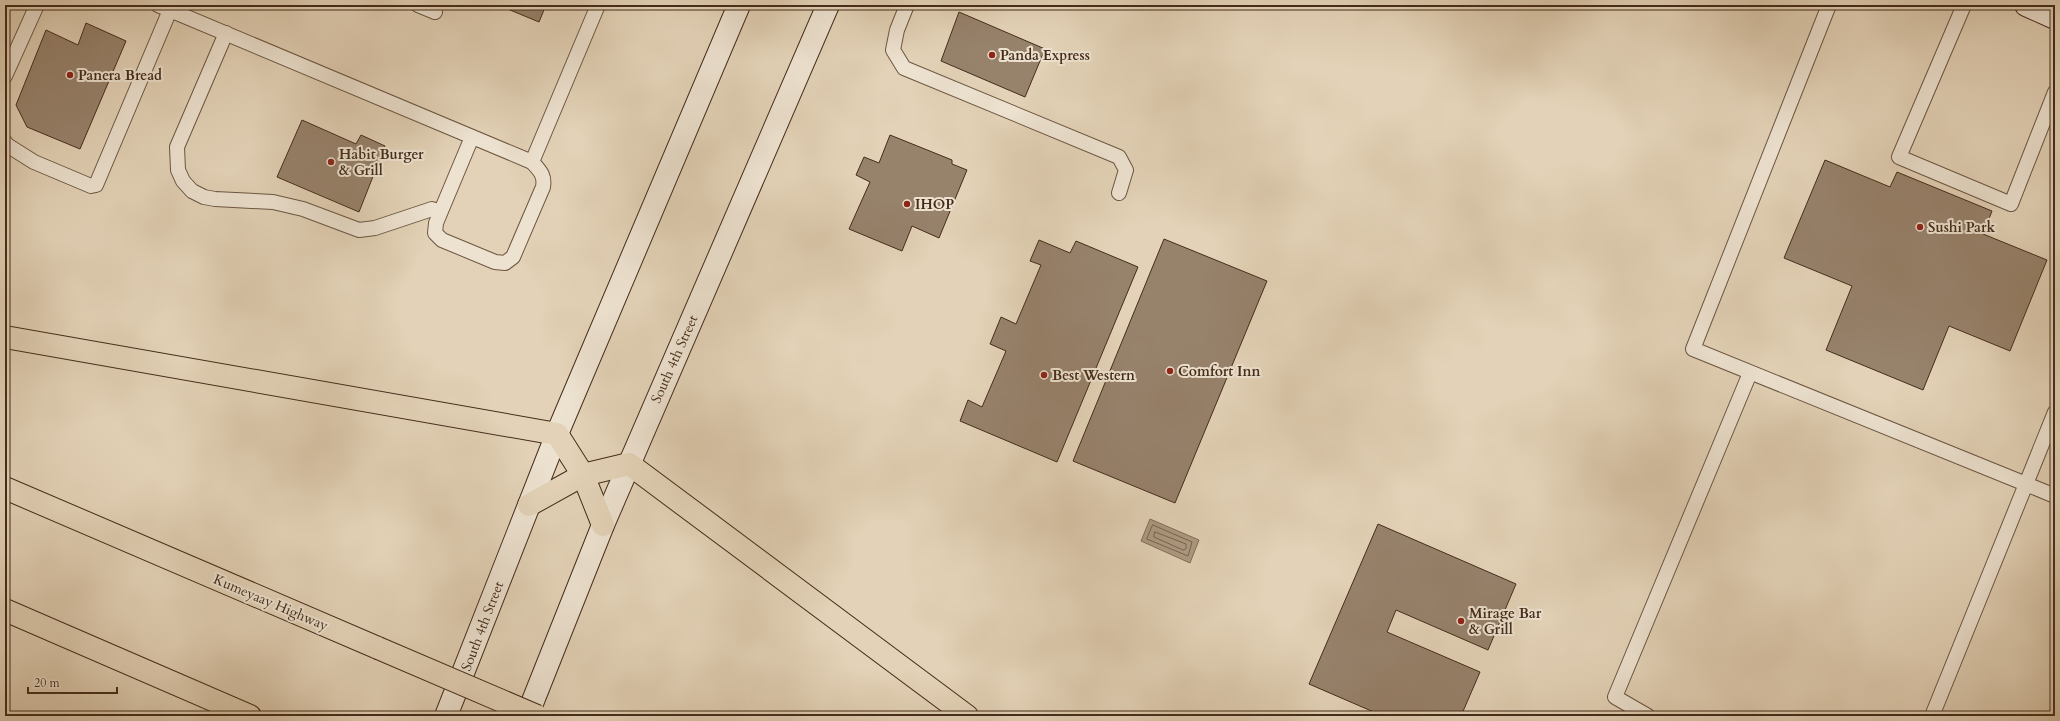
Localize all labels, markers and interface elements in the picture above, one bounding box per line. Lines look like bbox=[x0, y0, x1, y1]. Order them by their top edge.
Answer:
place label: Panda Express bbox=[1000, 46, 1090, 65]
marker: Panda Express bbox=[987, 50, 997, 60]
place label: Panera Bread bbox=[78, 66, 162, 85]
marker: Panera Bread bbox=[65, 70, 75, 80]
place label: Habit Burger & Grill bbox=[339, 145, 424, 180]
marker: Habit Burger & Grill bbox=[326, 157, 336, 167]
place label: IHOP bbox=[915, 195, 954, 214]
marker: IHOP bbox=[902, 199, 912, 209]
place label: Sushi Park bbox=[1928, 218, 1996, 237]
marker: Sushi Park bbox=[1915, 222, 1925, 232]
street label: South 4th Street bbox=[646, 311, 703, 406]
place label: Comfort Inn bbox=[1178, 362, 1260, 381]
place label: Best Western bbox=[1052, 366, 1135, 385]
marker: Comfort Inn bbox=[1165, 366, 1175, 376]
marker: Best Western bbox=[1039, 370, 1049, 380]
street label: Kumeyaay Highway bbox=[211, 570, 332, 635]
street label: South 4th Street bbox=[457, 578, 509, 674]
place label: Mirage Bar & Grill bbox=[1469, 604, 1542, 639]
marker: Mirage Bar & Grill bbox=[1456, 616, 1466, 626]
scale bar bbox=[28, 669, 117, 695]
text: 20 m bbox=[34, 675, 61, 691]

